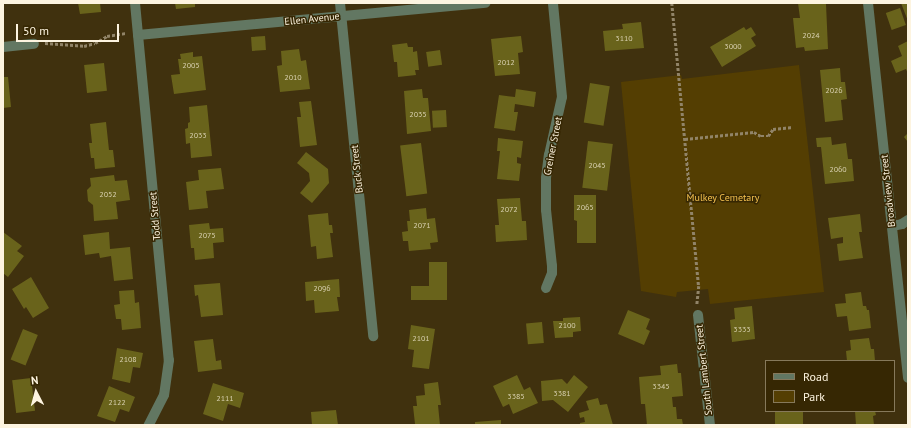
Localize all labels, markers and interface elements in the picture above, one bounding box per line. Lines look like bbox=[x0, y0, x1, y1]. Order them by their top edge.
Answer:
street label: Ellen Avenue bbox=[284, 10, 340, 28]
scale bar bbox=[18, 16, 121, 42]
text: 50 m bbox=[23, 23, 49, 38]
house number: 2024 bbox=[802, 31, 820, 41]
house number: 3110 bbox=[615, 34, 633, 44]
house number: 3000 bbox=[724, 42, 742, 52]
house number: 2012 bbox=[497, 58, 515, 68]
house number: 2005 bbox=[182, 61, 200, 71]
house number: 2010 bbox=[284, 73, 302, 83]
house number: 2026 bbox=[825, 86, 843, 96]
house number: 2035 bbox=[409, 110, 427, 120]
street label: Greiner Street bbox=[541, 116, 565, 176]
house number: 2033 bbox=[189, 131, 207, 141]
street label: Buck Street bbox=[348, 144, 366, 194]
street label: Broadview Street bbox=[878, 154, 898, 228]
house number: 2045 bbox=[588, 161, 606, 171]
house number: 2060 bbox=[829, 165, 847, 175]
house number: 2052 bbox=[99, 190, 117, 200]
street label: Todd Street bbox=[147, 191, 163, 241]
park label: Mulkey Cemetary bbox=[686, 192, 760, 204]
house number: 2065 bbox=[576, 203, 594, 213]
house number: 2072 bbox=[500, 205, 518, 215]
house number: 2071 bbox=[413, 221, 431, 231]
house number: 2075 bbox=[198, 231, 216, 241]
house number: 2096 bbox=[313, 284, 331, 294]
house number: 2100 bbox=[558, 321, 576, 331]
street label: South Lambert Street bbox=[693, 324, 715, 416]
house number: 3333 bbox=[733, 325, 751, 335]
house number: 2101 bbox=[412, 334, 430, 344]
house number: 2108 bbox=[119, 355, 137, 365]
legend bbox=[765, 360, 895, 412]
text: Road bbox=[803, 369, 828, 384]
north arrow bbox=[16, 372, 56, 412]
text: N bbox=[30, 373, 39, 387]
house number: 3345 bbox=[652, 382, 670, 392]
house number: 3381 bbox=[553, 389, 571, 399]
text: Park bbox=[803, 389, 825, 404]
house number: 3385 bbox=[507, 392, 525, 402]
house number: 2111 bbox=[216, 394, 234, 404]
house number: 2122 bbox=[108, 398, 126, 408]

